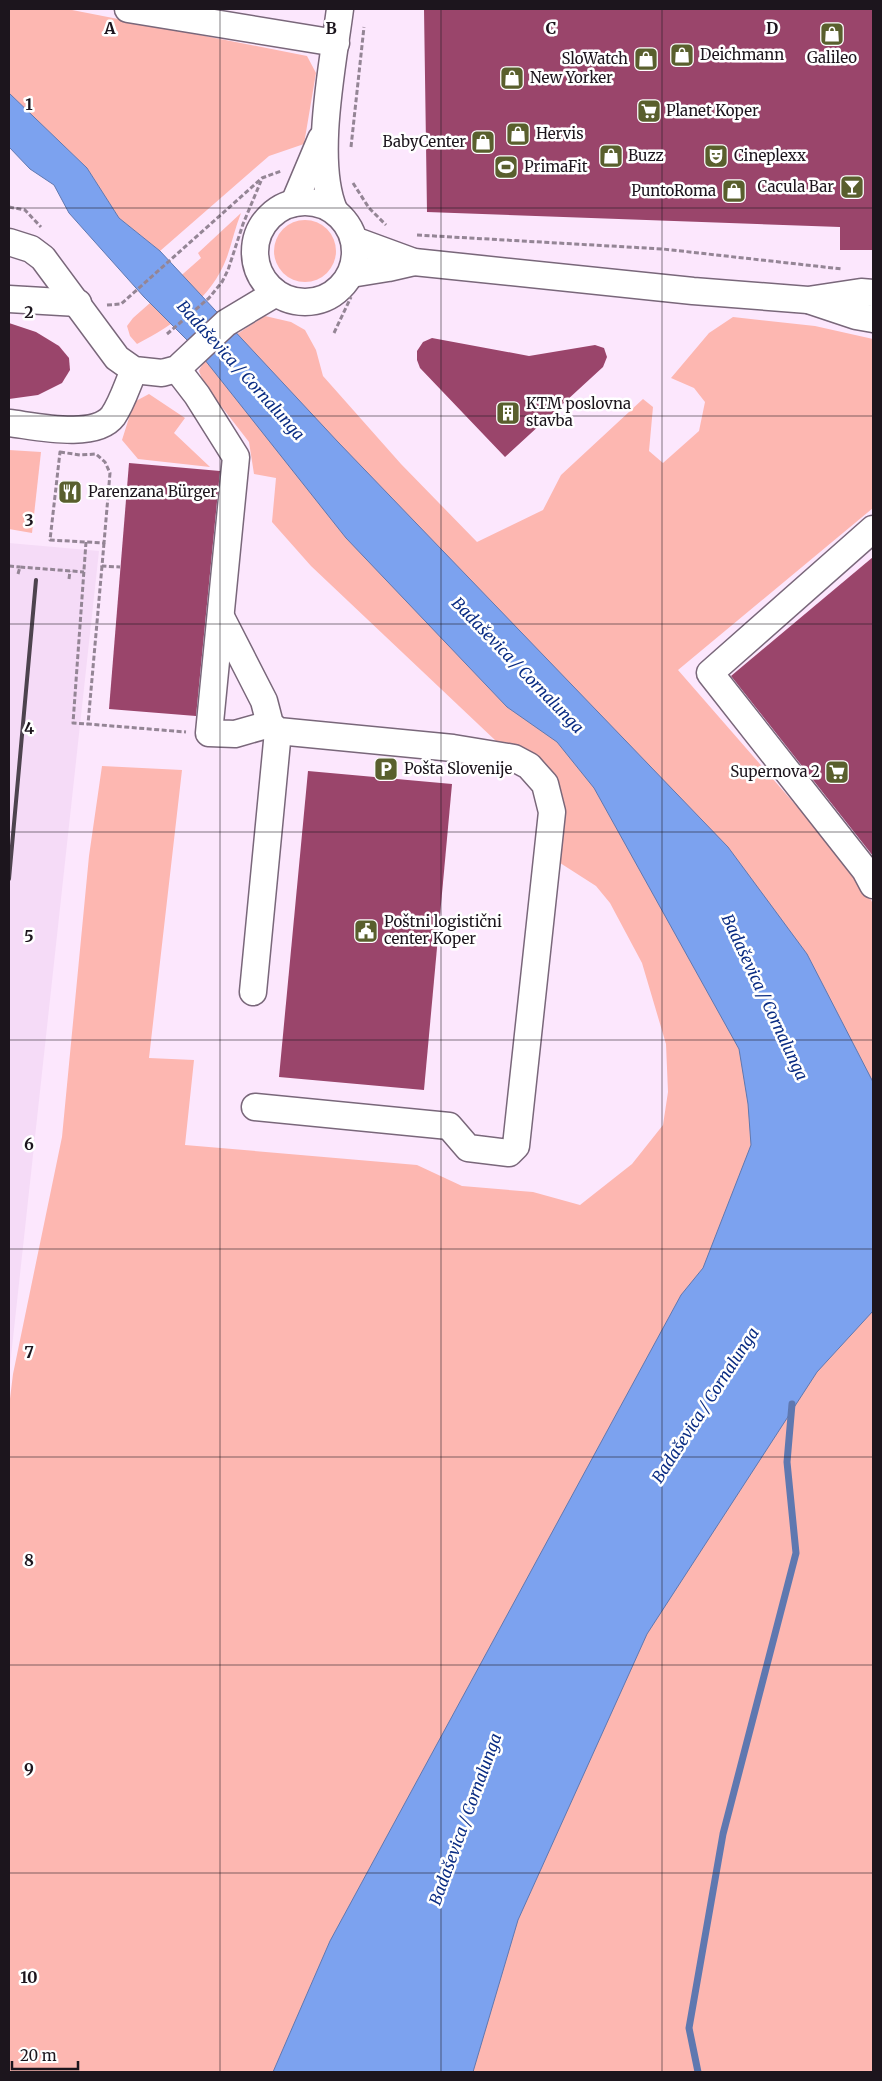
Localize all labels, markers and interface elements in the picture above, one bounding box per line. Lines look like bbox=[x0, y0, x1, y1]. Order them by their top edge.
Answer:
text: A bbox=[103, 18, 116, 38]
text: B bbox=[325, 18, 337, 38]
text: C bbox=[546, 18, 556, 38]
text: D bbox=[766, 18, 778, 38]
shop icon: Galileo bbox=[819, 21, 845, 47]
shop icon: Deichmann bbox=[669, 42, 695, 68]
place label: Deichmann bbox=[700, 45, 784, 64]
shop icon: SloWatch bbox=[633, 46, 659, 72]
place label: Galileo bbox=[807, 48, 857, 67]
place label: SloWatch bbox=[561, 49, 628, 68]
shop icon: New Yorker bbox=[499, 65, 525, 91]
place label: New Yorker bbox=[530, 68, 613, 87]
text: 1 bbox=[25, 94, 33, 114]
supermarket icon: Planet Koper bbox=[636, 98, 662, 124]
place label: Planet Koper bbox=[666, 101, 759, 120]
shop icon: Hervis bbox=[505, 121, 531, 147]
place label: Hervis bbox=[536, 124, 584, 143]
shop icon: BabyCenter bbox=[470, 129, 496, 155]
place label: BabyCenter bbox=[382, 132, 466, 151]
shop icon: Buzz bbox=[598, 143, 624, 169]
theatre icon: Cineplexx bbox=[703, 143, 729, 169]
place label: Buzz bbox=[628, 146, 664, 165]
place label: Cineplexx bbox=[734, 146, 806, 165]
sports icon: PrimaFit bbox=[493, 154, 519, 180]
place label: PrimaFit bbox=[524, 157, 588, 176]
bar icon: Cacula Bar bbox=[839, 174, 865, 200]
place label: Cacula Bar bbox=[758, 177, 834, 196]
shop icon: PuntoRoma bbox=[721, 178, 747, 204]
place label: PuntoRoma bbox=[631, 181, 716, 200]
water label: Badaševica / Cornalunga bbox=[173, 296, 309, 444]
text: 2 bbox=[24, 302, 34, 322]
place label: KTM poslovna stavba bbox=[526, 394, 631, 430]
building icon: KTM poslovna stavba bbox=[495, 400, 521, 426]
restaurant icon: Parenzana Bürger bbox=[57, 479, 83, 505]
place label: Parenzana Bürger bbox=[88, 482, 217, 501]
text: 3 bbox=[24, 510, 34, 530]
water label: Badaševica / Cornalunga bbox=[448, 593, 588, 737]
text: 4 bbox=[24, 718, 34, 738]
parking icon: Pošta Slovenije bbox=[373, 756, 399, 782]
place label: Pošta Slovenije bbox=[404, 759, 512, 778]
supermarket icon: Supernova 2 bbox=[824, 759, 850, 785]
place label: Supernova 2 bbox=[730, 762, 820, 781]
water label: Badaševica / Cornalunga bbox=[718, 911, 812, 1083]
place label: Poštni logistični center Koper bbox=[384, 912, 502, 948]
public building icon: Poštni logistični center Koper bbox=[353, 918, 379, 944]
text: 5 bbox=[24, 926, 34, 946]
text: 6 bbox=[24, 1134, 34, 1154]
water label: Badaševica / Cornalunga bbox=[647, 1324, 763, 1486]
text: 7 bbox=[24, 1342, 34, 1362]
text: 8 bbox=[24, 1550, 34, 1570]
water label: Badaševica / Cornalunga bbox=[425, 1730, 505, 1908]
text: 9 bbox=[24, 1759, 34, 1779]
text: 10 bbox=[20, 1967, 38, 1987]
scale bar bbox=[12, 2038, 79, 2070]
text: 20 m bbox=[20, 2046, 57, 2065]

